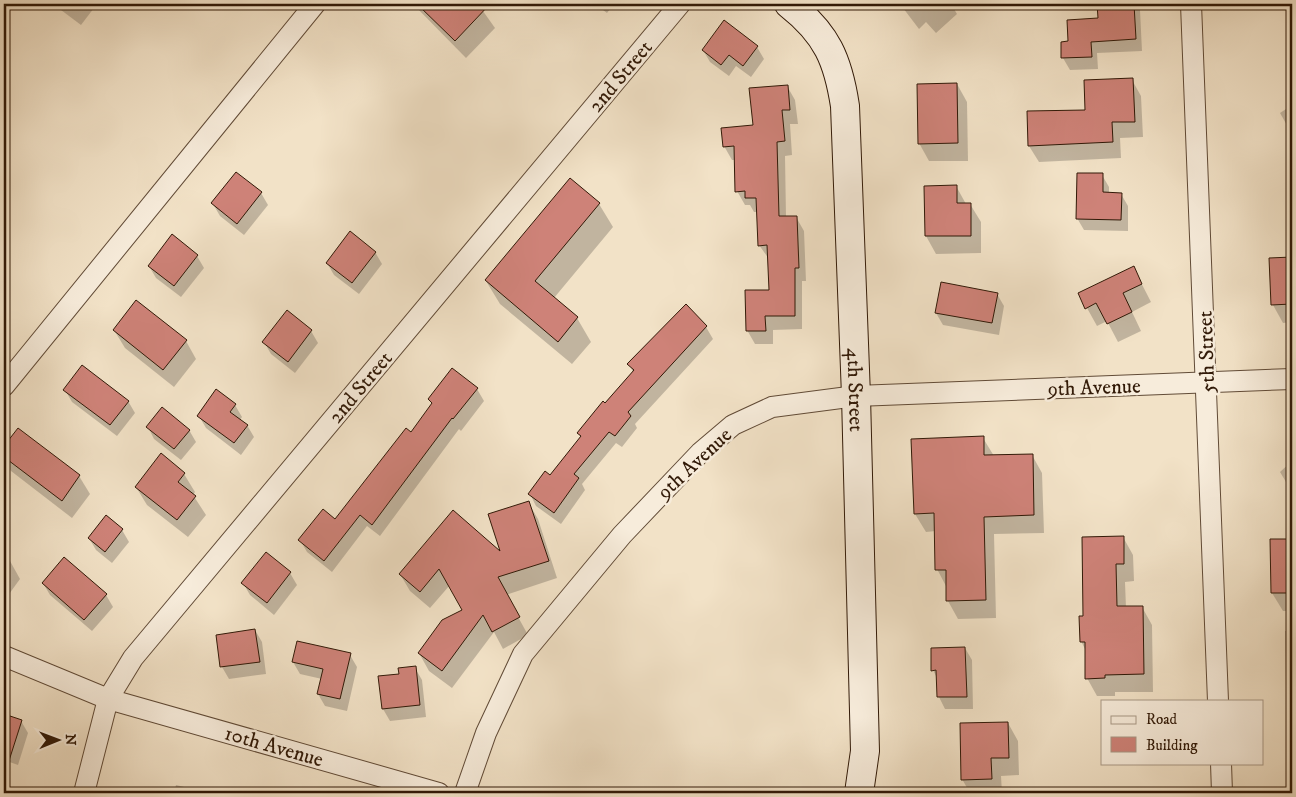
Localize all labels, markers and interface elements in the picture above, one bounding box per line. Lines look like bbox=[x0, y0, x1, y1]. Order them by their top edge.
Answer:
street label: 2nd Street bbox=[583, 35, 658, 118]
street label: 5th Street bbox=[1193, 310, 1221, 394]
street label: 2nd Street bbox=[323, 346, 398, 429]
street label: 4th Street bbox=[840, 347, 869, 432]
street label: 9th Avenue bbox=[1046, 373, 1141, 403]
street label: 9th Avenue bbox=[651, 422, 738, 506]
legend bbox=[1101, 700, 1264, 764]
text: Road bbox=[1146, 710, 1178, 729]
north arrow bbox=[32, 714, 82, 764]
street label: 10th Avenue bbox=[221, 720, 326, 774]
text: N bbox=[61, 734, 79, 746]
text: Building bbox=[1146, 736, 1198, 755]

